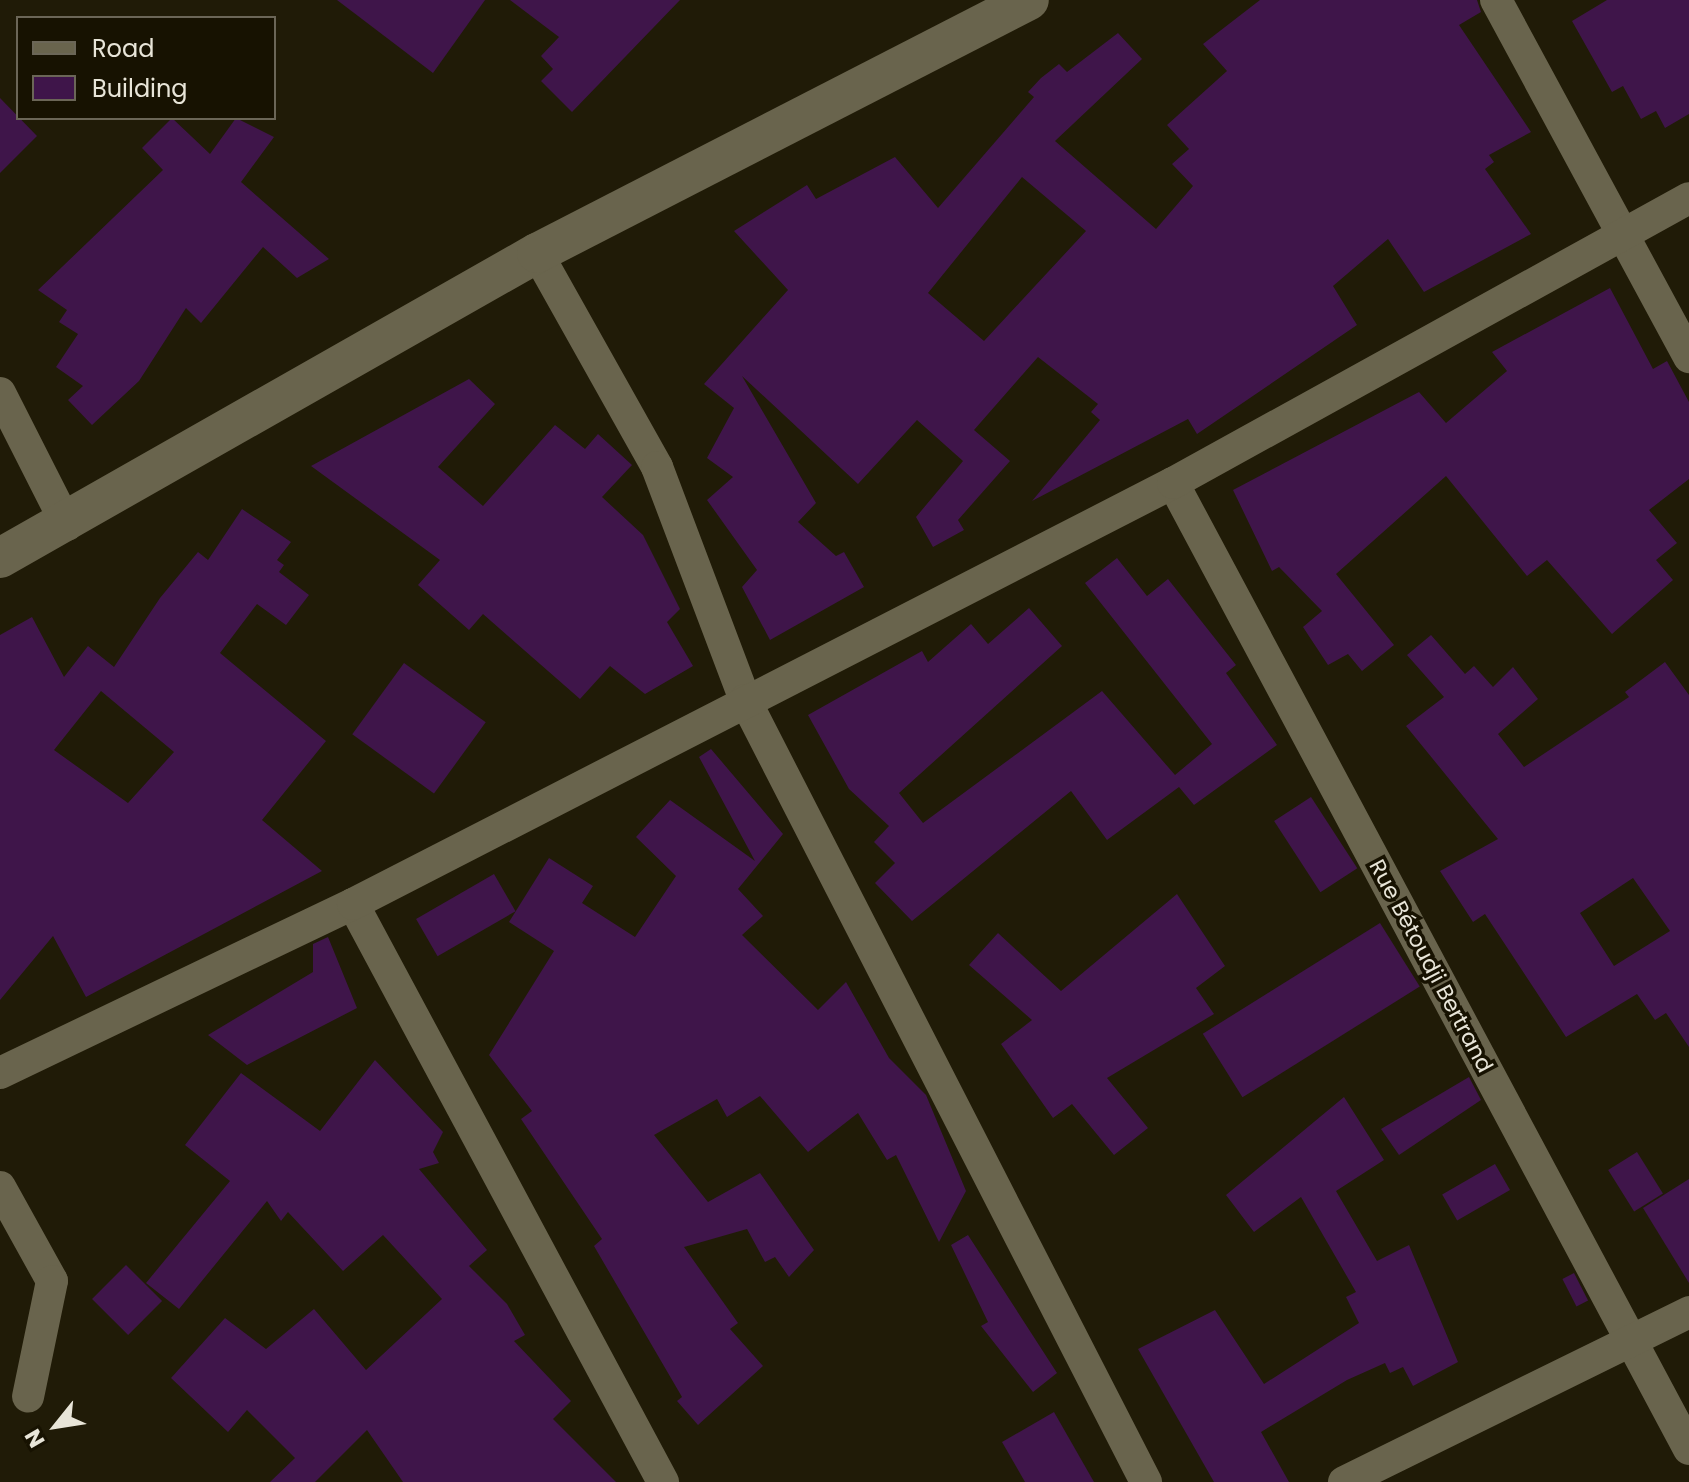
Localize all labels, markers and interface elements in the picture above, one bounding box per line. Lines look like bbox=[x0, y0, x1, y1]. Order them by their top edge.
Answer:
legend bbox=[16, 16, 276, 120]
text: Road bbox=[92, 32, 154, 65]
text: Building bbox=[92, 72, 188, 105]
street label: Rue Bétoudji Bertrand bbox=[1364, 855, 1498, 1077]
north arrow bbox=[16, 1386, 96, 1466]
text: N bbox=[17, 1423, 52, 1453]

